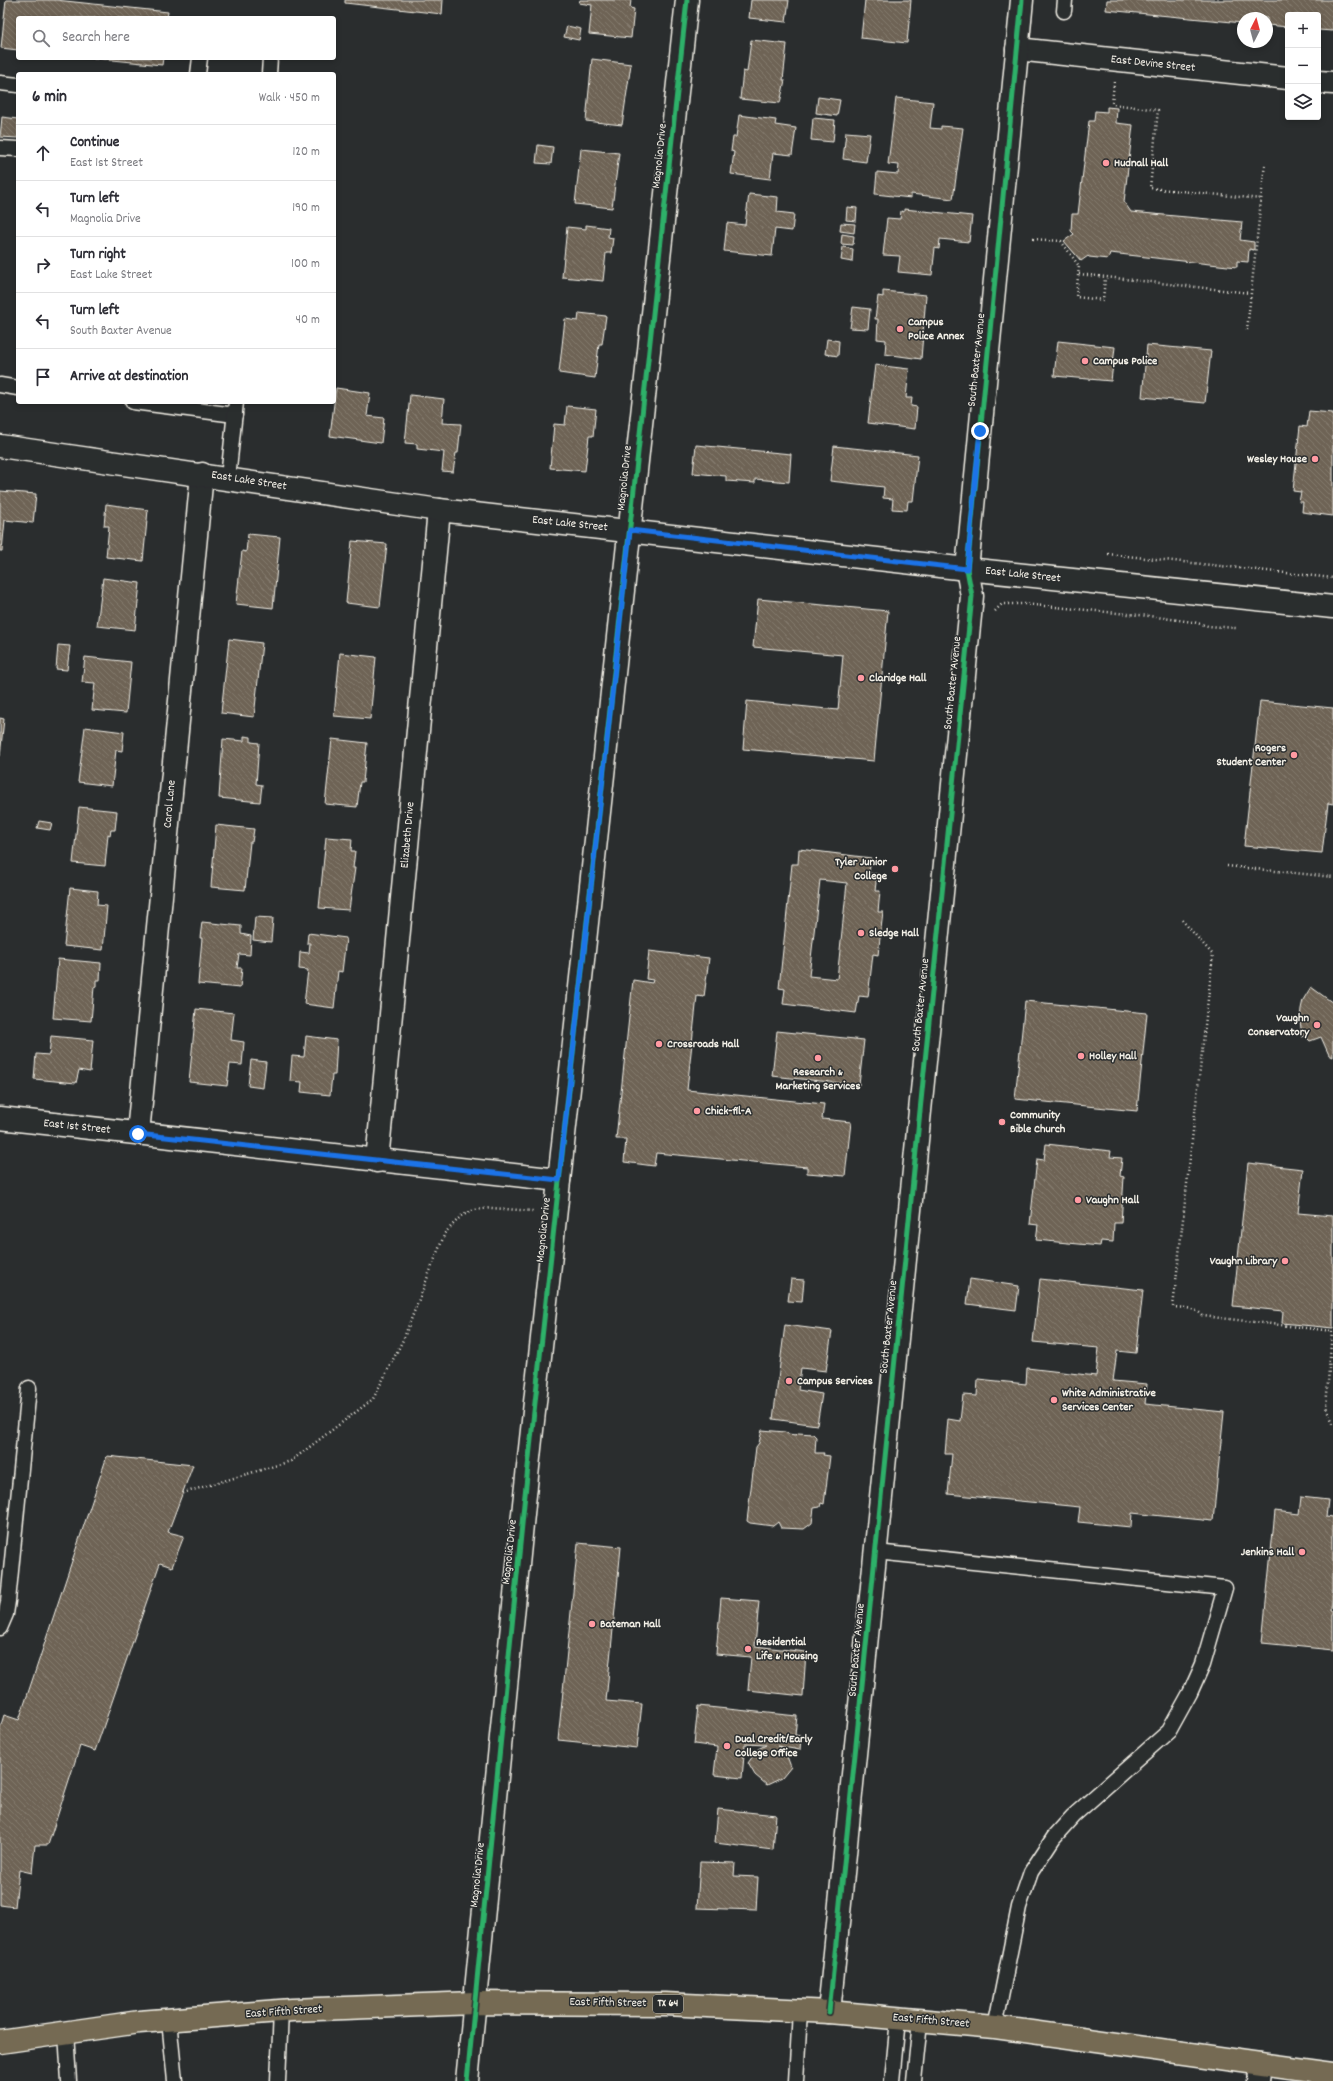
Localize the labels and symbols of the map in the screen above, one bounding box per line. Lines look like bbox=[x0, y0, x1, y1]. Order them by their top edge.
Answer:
north arrow bbox=[1237, 12, 1273, 48]
street label: East Devine Street bbox=[1110, 51, 1197, 77]
street label: Magnolia Drive bbox=[648, 123, 672, 189]
place label: Hudnall Hall bbox=[1114, 155, 1168, 172]
marker: Hudnall Hall bbox=[1101, 158, 1111, 168]
street label: South Baxter Avenue bbox=[964, 312, 990, 408]
place label: Campus Police Annex bbox=[908, 314, 965, 345]
marker: Campus Police Annex bbox=[895, 324, 905, 334]
place label: Campus Police bbox=[1093, 353, 1158, 370]
marker: Campus Police bbox=[1080, 356, 1090, 366]
route end bbox=[971, 422, 989, 440]
street label: Magnolia Drive bbox=[613, 445, 637, 511]
place label: Wesley House bbox=[1247, 451, 1308, 468]
marker: Wesley House bbox=[1310, 454, 1320, 464]
street label: East Lake Street bbox=[210, 467, 288, 495]
street label: East Lake Street bbox=[531, 512, 609, 536]
street label: East Lake Street bbox=[984, 563, 1062, 587]
street label: South Baxter Avenue bbox=[940, 635, 966, 731]
place label: Claridge Hall bbox=[869, 670, 927, 687]
marker: Claridge Hall bbox=[856, 673, 866, 683]
place label: Rogers Student Center bbox=[1217, 740, 1287, 771]
marker: Rogers Student Center bbox=[1289, 750, 1299, 760]
street label: Carol Lane bbox=[159, 779, 181, 829]
street label: Elizabeth Drive bbox=[397, 801, 419, 869]
place label: Tyler Junior College bbox=[835, 854, 888, 885]
marker: Tyler Junior College bbox=[890, 864, 900, 874]
place label: Sledge Hall bbox=[869, 925, 919, 942]
marker: Sledge Hall bbox=[856, 928, 866, 938]
street label: South Baxter Avenue bbox=[908, 957, 934, 1053]
place label: Vaughn Conservatory bbox=[1248, 1010, 1310, 1041]
marker: Vaughn Conservatory bbox=[1312, 1020, 1322, 1030]
place label: Crossroads Hall bbox=[667, 1036, 739, 1053]
marker: Crossroads Hall bbox=[654, 1039, 664, 1049]
place label: Holley Hall bbox=[1089, 1048, 1137, 1065]
marker: Holley Hall bbox=[1076, 1051, 1086, 1061]
marker: Research & Marketing Services bbox=[813, 1053, 823, 1063]
place label: Research & Marketing Services bbox=[776, 1064, 860, 1095]
place label: Chick-fil-A bbox=[705, 1103, 752, 1120]
marker: Chick-fil-A bbox=[692, 1106, 702, 1116]
place label: Community Bible Church bbox=[1010, 1107, 1066, 1138]
street label: East 1st Street bbox=[43, 1115, 112, 1139]
marker: Community Bible Church bbox=[997, 1117, 1007, 1127]
route start bbox=[129, 1125, 147, 1143]
place label: Vaughn Hall bbox=[1086, 1192, 1139, 1209]
marker: Vaughn Hall bbox=[1073, 1195, 1083, 1205]
street label: Magnolia Drive bbox=[532, 1197, 556, 1263]
place label: Vaughn Library bbox=[1210, 1253, 1278, 1270]
marker: Vaughn Library bbox=[1280, 1256, 1290, 1266]
street label: South Baxter Avenue bbox=[876, 1279, 902, 1375]
place label: Campus Services bbox=[797, 1373, 873, 1390]
marker: Campus Services bbox=[784, 1376, 794, 1386]
place label: White Administrative Services Center bbox=[1062, 1385, 1157, 1416]
marker: White Administrative Services Center bbox=[1049, 1395, 1059, 1405]
street label: Magnolia Drive bbox=[498, 1519, 522, 1585]
place label: Jenkins Hall bbox=[1241, 1544, 1294, 1561]
marker: Jenkins Hall bbox=[1297, 1547, 1307, 1557]
street label: South Baxter Avenue bbox=[844, 1602, 870, 1698]
place label: Bateman Hall bbox=[600, 1616, 661, 1633]
marker: Bateman Hall bbox=[587, 1619, 597, 1629]
place label: Residential Life & Housing bbox=[756, 1634, 818, 1665]
marker: Residential Life & Housing bbox=[743, 1644, 753, 1654]
place label: Dual Credit/Early College Office bbox=[735, 1731, 813, 1762]
marker: Dual Credit/Early College Office bbox=[722, 1741, 732, 1751]
street label: Magnolia Drive bbox=[466, 1842, 490, 1908]
street label: East Fifth Street bbox=[569, 1994, 647, 2012]
road number: TX 64 bbox=[653, 1995, 683, 2013]
street label: East Fifth Street bbox=[245, 2001, 324, 2023]
street label: East Fifth Street bbox=[892, 2009, 971, 2033]

